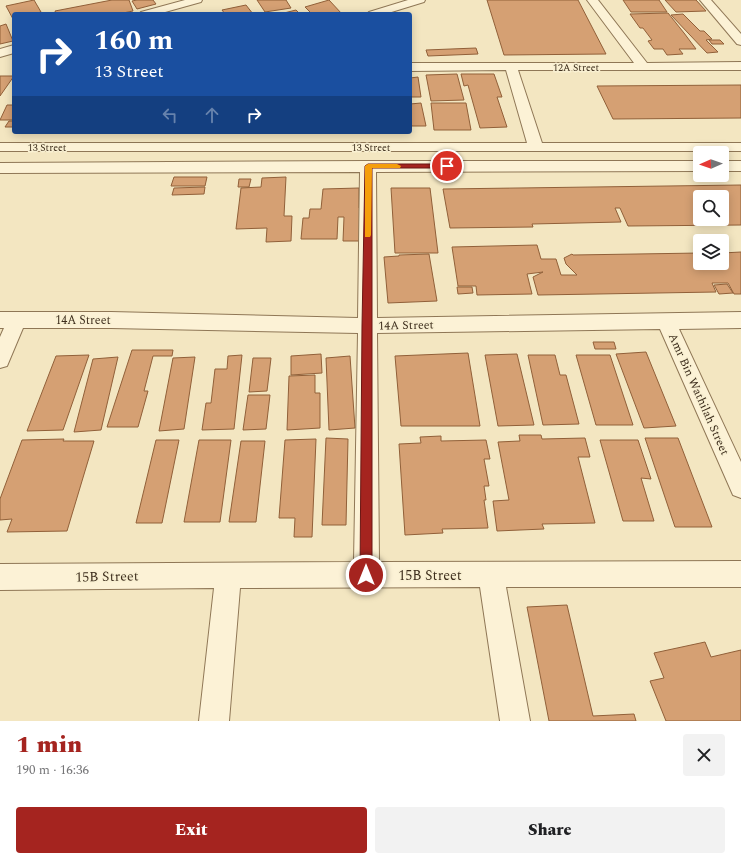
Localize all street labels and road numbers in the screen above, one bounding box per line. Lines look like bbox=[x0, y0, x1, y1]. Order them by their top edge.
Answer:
street label: 12A Street bbox=[553, 60, 600, 76]
street label: 13 Street bbox=[28, 140, 67, 156]
street label: 13 Street bbox=[352, 140, 391, 156]
street label: 14A Street bbox=[55, 311, 111, 330]
street label: 14A Street bbox=[378, 316, 434, 335]
street label: Amr Bin Wathilah Street bbox=[663, 330, 734, 458]
street label: 15B Street bbox=[75, 565, 139, 588]
street label: 15B Street bbox=[398, 565, 462, 586]

